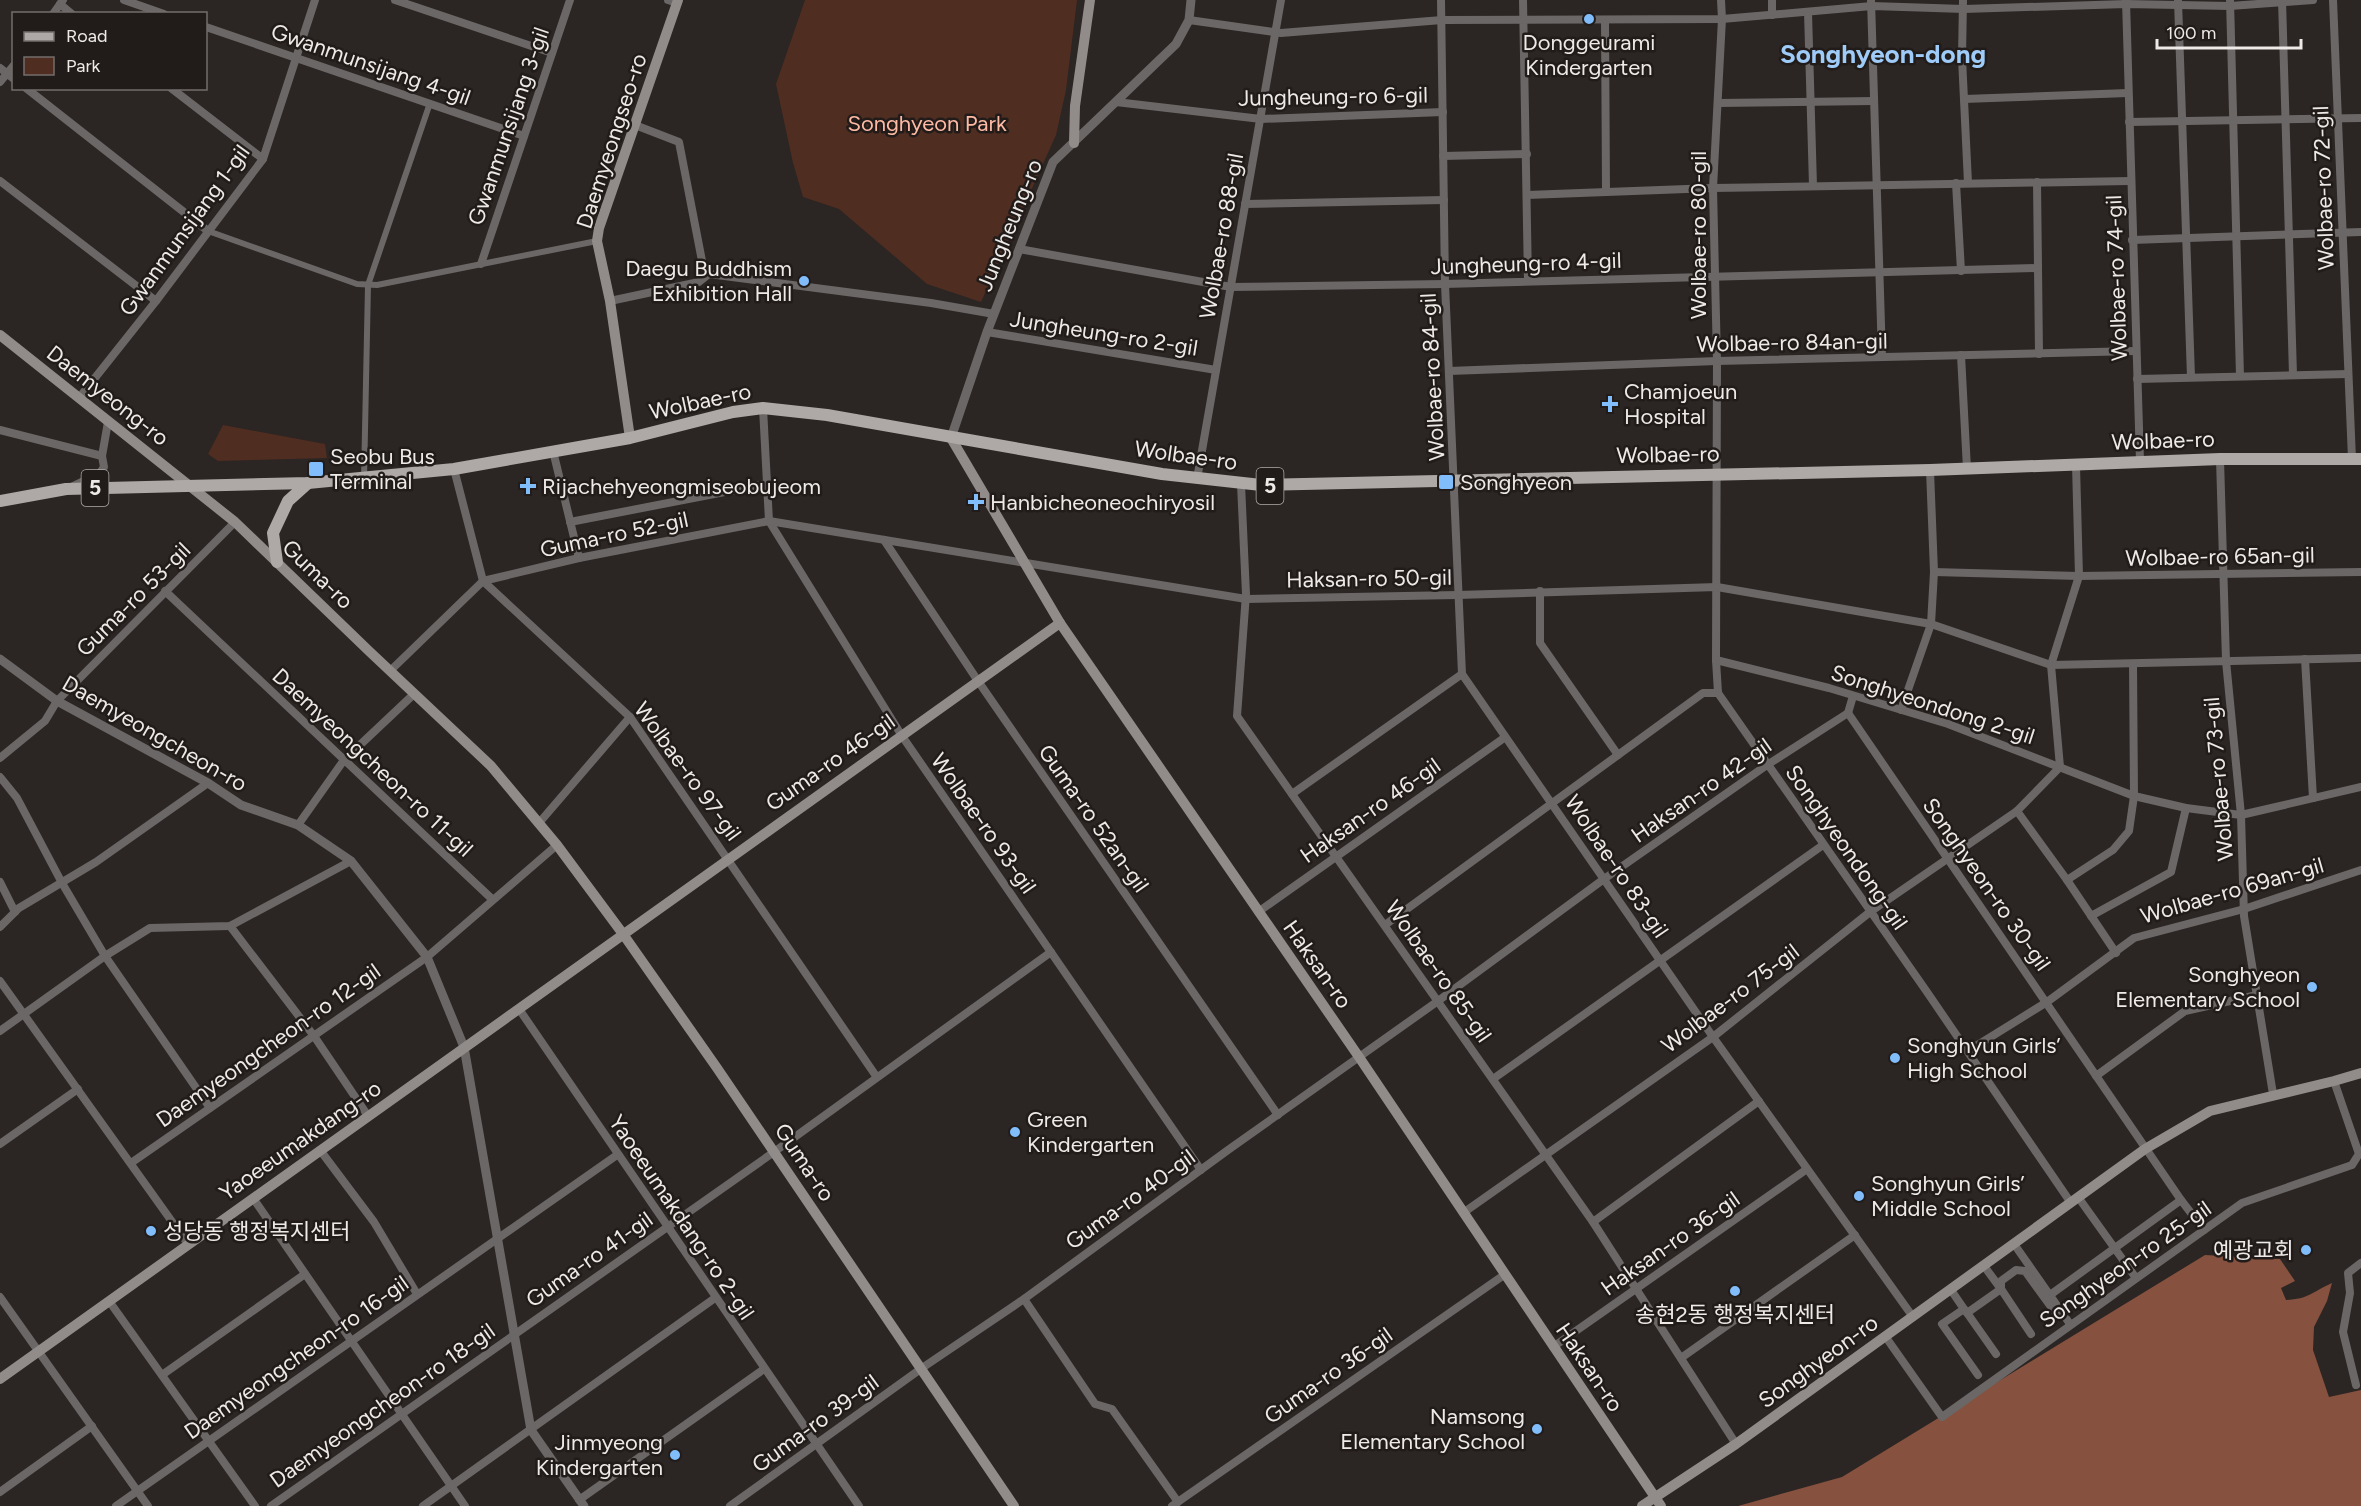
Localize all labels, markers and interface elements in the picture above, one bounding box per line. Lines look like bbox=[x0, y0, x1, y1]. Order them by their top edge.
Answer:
legend bbox=[12, 12, 207, 90]
marker: Donggeurami Kindergarten bbox=[1582, 12, 1596, 26]
scale bar bbox=[2157, 12, 2301, 50]
street label: Gwanmunsijang 4-gil bbox=[267, 18, 474, 111]
text: 100 m bbox=[2166, 22, 2216, 44]
street label: Gwanmunsijang 3-gil bbox=[462, 24, 555, 229]
text: Road bbox=[66, 25, 107, 47]
place label: Donggeurami Kindergarten bbox=[1523, 29, 1655, 81]
district label: Songhyeon-dong bbox=[1780, 38, 1986, 70]
street label: Daemyeongseo-ro bbox=[570, 50, 653, 232]
text: Park bbox=[66, 55, 101, 77]
street label: Jungheung-ro 6-gil bbox=[1238, 81, 1428, 112]
street label: Wolbae-ro 72-gil bbox=[2307, 105, 2340, 271]
park label: Songhyeon Park bbox=[847, 110, 1007, 137]
street label: Gwanmunsijang 1-gil bbox=[113, 140, 255, 321]
street label: Wolbae-ro 88-gil bbox=[1194, 151, 1249, 321]
street label: Wolbae-ro 80-gil bbox=[1685, 151, 1712, 319]
street label: Jungheung-ro bbox=[971, 155, 1048, 295]
street label: Wolbae-ro 74-gil bbox=[2100, 194, 2133, 362]
street label: Jungheung-ro 4-gil bbox=[1430, 247, 1622, 280]
place label: Daegu Buddhism Exhibition Hall bbox=[625, 255, 792, 307]
marker: Daegu Buddhism Exhibition Hall bbox=[797, 274, 811, 288]
street label: Wolbae-ro 84-gil bbox=[1415, 292, 1450, 462]
street label: Jungheung-ro 2-gil bbox=[1008, 305, 1200, 362]
street label: Wolbae-ro 84an-gil bbox=[1696, 327, 1888, 358]
street label: Daemyeong-ro bbox=[41, 339, 174, 451]
street label: Wolbae-ro bbox=[647, 378, 753, 425]
place label: Chamjoeun Hospital bbox=[1624, 378, 1737, 430]
marker: Chamjoeun Hospital bbox=[1601, 395, 1619, 413]
street label: Wolbae-ro bbox=[2111, 425, 2215, 456]
street label: Wolbae-ro bbox=[1133, 435, 1239, 476]
street label: Wolbae-ro bbox=[1616, 440, 1720, 469]
place label: Seobu Bus Terminal bbox=[330, 443, 435, 495]
marker: Seobu Bus Terminal bbox=[307, 460, 325, 478]
road number: 5 bbox=[1256, 468, 1284, 504]
place label: Songhyeon bbox=[1460, 469, 1572, 496]
road number: 5 bbox=[82, 470, 109, 506]
place label: Rijachehyeongmiseobujeom bbox=[542, 473, 821, 500]
marker: Songhyeon bbox=[1437, 473, 1455, 491]
marker: Rijachehyeongmiseobujeom bbox=[519, 477, 537, 495]
place label: Hanbicheoneochiryosil bbox=[990, 489, 1215, 516]
marker: Hanbicheoneochiryosil bbox=[967, 493, 985, 511]
street label: Guma-ro 52-gil bbox=[538, 506, 691, 563]
street label: Guma-ro bbox=[277, 534, 359, 615]
street label: Guma-ro 53-gil bbox=[71, 537, 196, 662]
street label: Wolbae-ro 65an-gil bbox=[2125, 541, 2315, 572]
street label: Haksan-ro 50-gil bbox=[1286, 564, 1452, 593]
street label: Songhyeondong 2-gil bbox=[1828, 659, 2038, 750]
street label: Daemyeongcheon-ro 11-gil bbox=[267, 662, 479, 862]
street label: Daemyeongcheon-ro bbox=[58, 670, 252, 797]
street label: Wolbae-ro 73-gil bbox=[2198, 696, 2239, 862]
street label: Wolbae-ro 97-gil bbox=[628, 697, 747, 846]
street label: Guma-ro 46-gil bbox=[760, 708, 900, 817]
street label: Haksan-ro 42-gil bbox=[1626, 732, 1777, 849]
street label: Guma-ro 52an-gil bbox=[1033, 739, 1155, 897]
street label: Wolbae-ro 93-gil bbox=[925, 748, 1042, 899]
street label: Haksan-ro 46-gil bbox=[1295, 752, 1446, 869]
street label: Songhyeondong-gil bbox=[1780, 760, 1914, 935]
street label: Wolbae-ro 83-gil bbox=[1559, 790, 1674, 943]
street label: Songhyeon-ro 30-gil bbox=[1917, 793, 2056, 976]
street label: Wolbae-ro 69an-gil bbox=[2137, 851, 2327, 930]
street label: Wolbae-ro 85-gil bbox=[1380, 895, 1498, 1047]
street label: Haksan-ro bbox=[1277, 915, 1358, 1014]
street label: Wolbae-ro 75-gil bbox=[1656, 938, 1804, 1059]
street label: Daemyeongcheon-ro 12-gil bbox=[151, 958, 386, 1133]
place label: Songhyeon Elementary School bbox=[2115, 961, 2300, 1013]
marker: Songhyeon Elementary School bbox=[2305, 980, 2319, 994]
place label: Songhyun Girls’ High School bbox=[1907, 1032, 2060, 1084]
marker: Songhyun Girls’ High School bbox=[1888, 1051, 1902, 1065]
street label: Yaoeeumakdang-ro bbox=[214, 1074, 386, 1206]
place label: Green Kindergarten bbox=[1027, 1106, 1154, 1158]
street label: Yaoeeumakdang-ro 2-gil bbox=[603, 1110, 760, 1325]
street label: Guma-ro bbox=[769, 1118, 840, 1206]
marker: Green Kindergarten bbox=[1008, 1125, 1022, 1139]
street label: Guma-ro 40-gil bbox=[1060, 1143, 1200, 1255]
place label: Songhyun Girls’ Middle School bbox=[1871, 1170, 2024, 1222]
street label: Haksan-ro 36-gil bbox=[1596, 1185, 1745, 1301]
marker: Songhyun Girls’ Middle School bbox=[1852, 1189, 1866, 1203]
street label: Songhyeon-ro 25-gil bbox=[2034, 1195, 2216, 1334]
street label: Guma-ro 41-gil bbox=[521, 1206, 658, 1313]
place label: 성당동 행정복지센터 bbox=[163, 1218, 351, 1245]
marker: 성당동 행정복지센터 bbox=[144, 1224, 158, 1238]
place label: 예광교회 bbox=[2213, 1237, 2294, 1264]
marker: 예광교회 bbox=[2299, 1243, 2313, 1257]
street label: Daemyeongcheon-ro 16-gil bbox=[179, 1270, 414, 1445]
marker: 송현2동 행정복지센터 bbox=[1728, 1284, 1742, 1298]
place label: 송현2동 행정복지센터 bbox=[1635, 1301, 1835, 1328]
street label: Songhyeon-ro bbox=[1753, 1309, 1883, 1414]
street label: Daemyeongcheon-ro 18-gil bbox=[264, 1317, 500, 1494]
street label: Haksan-ro bbox=[1550, 1318, 1629, 1417]
street label: Guma-ro 36-gil bbox=[1259, 1321, 1398, 1430]
street label: Guma-ro 39-gil bbox=[747, 1368, 884, 1478]
place label: Namsong Elementary School bbox=[1340, 1403, 1525, 1455]
marker: Namsong Elementary School bbox=[1530, 1422, 1544, 1436]
place label: Jinmyeong Kindergarten bbox=[536, 1429, 663, 1481]
marker: Jinmyeong Kindergarten bbox=[668, 1448, 682, 1462]

